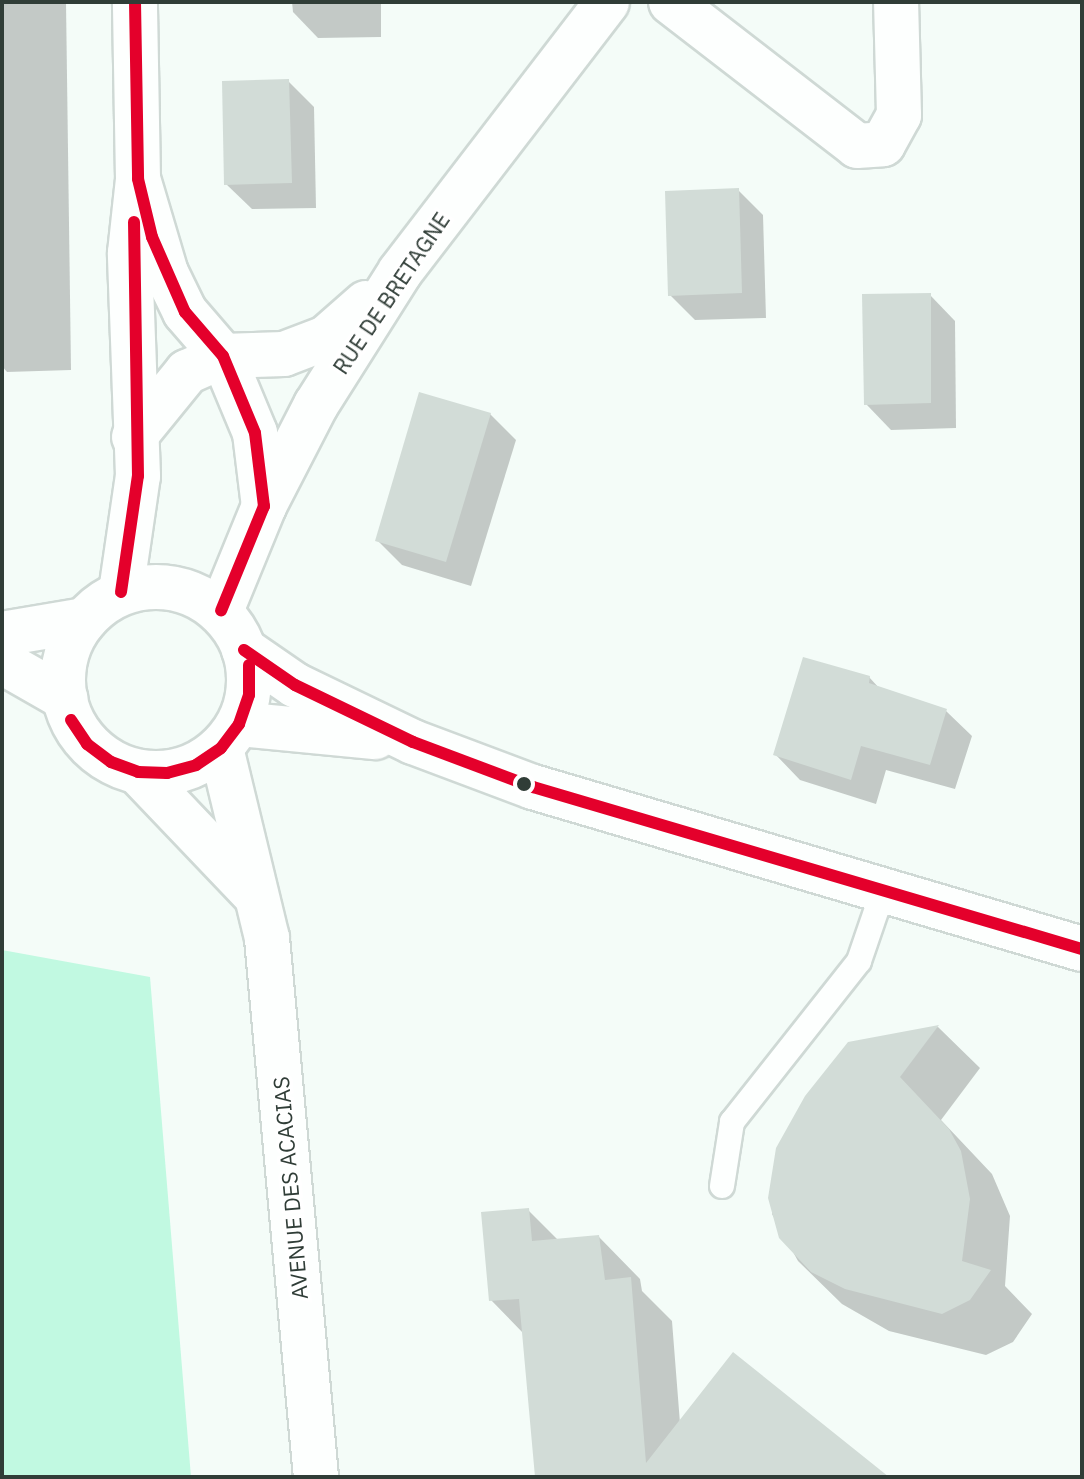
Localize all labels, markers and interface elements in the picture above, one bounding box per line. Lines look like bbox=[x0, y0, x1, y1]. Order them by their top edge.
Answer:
street label: RUE DE BRETAGNE bbox=[327, 207, 455, 379]
unlabelled marker bbox=[516, 776, 532, 792]
street label: AVENUE DES ACACIAS bbox=[267, 1075, 313, 1301]

